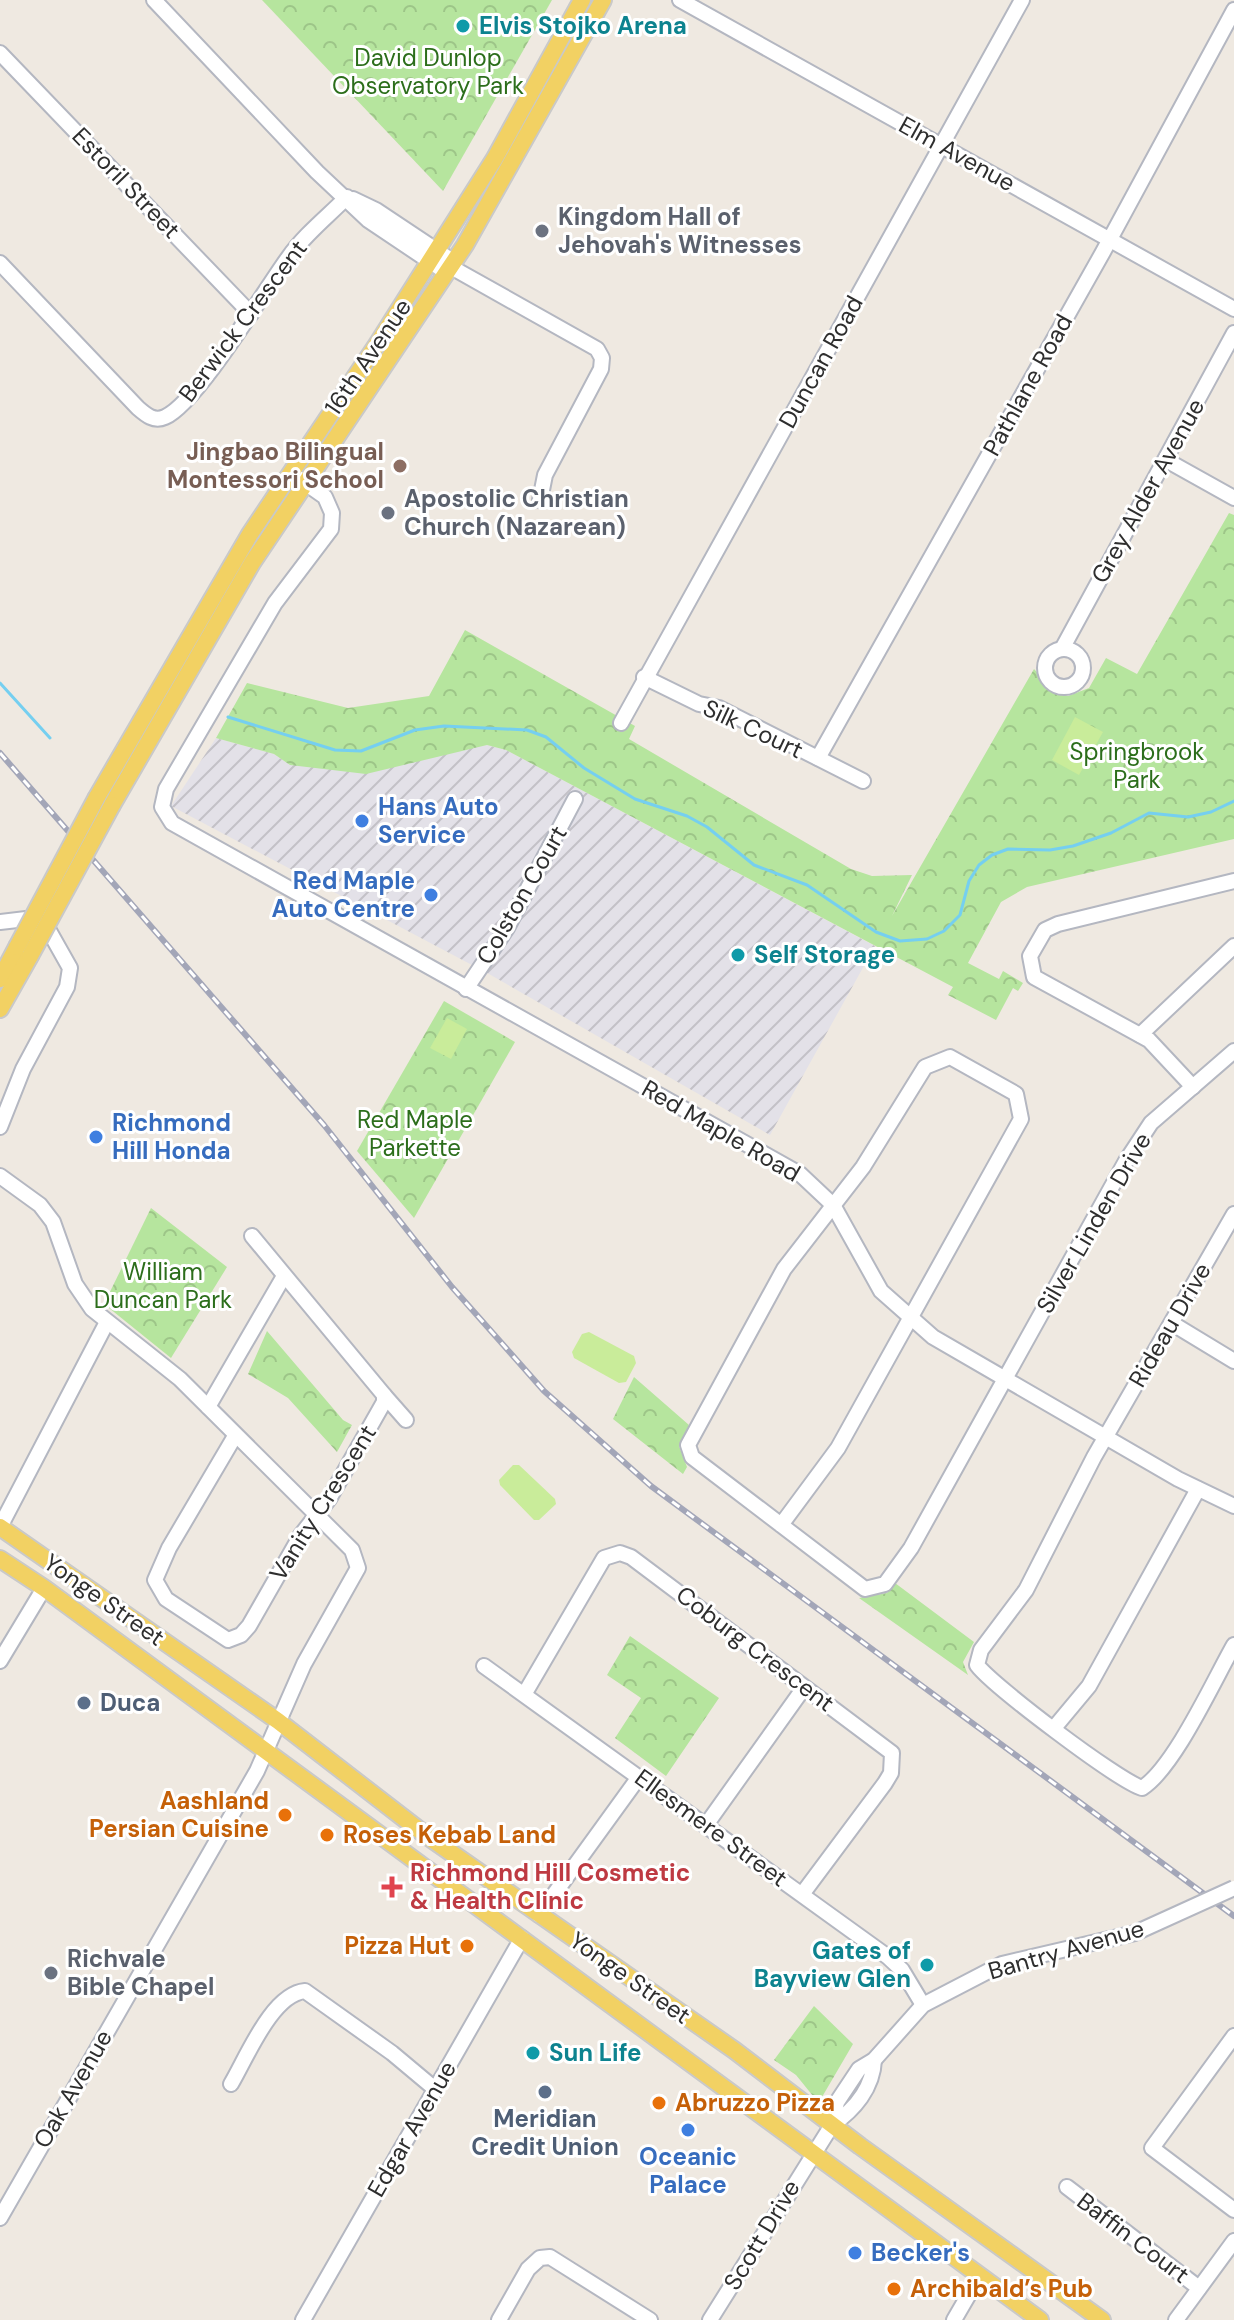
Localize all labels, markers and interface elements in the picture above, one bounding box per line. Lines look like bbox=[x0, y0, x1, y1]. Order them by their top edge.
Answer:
place label: Elvis Stojko Arena bbox=[479, 10, 687, 41]
marker: Elvis Stojko Arena bbox=[454, 17, 472, 35]
park label: David Dunlop Observatory Park bbox=[332, 42, 524, 101]
street label: Elm Avenue bbox=[894, 109, 1021, 198]
street label: Estoril Street bbox=[66, 121, 187, 245]
place label: Kingdom Hall of Jehovah's Witnesses bbox=[558, 201, 801, 260]
marker: Kingdom Hall of Jehovah's Witnesses bbox=[533, 222, 551, 240]
street label: Berwick Crescent bbox=[172, 233, 314, 408]
street label: Duncan Road bbox=[771, 290, 870, 433]
street label: 16th Avenue bbox=[317, 293, 418, 421]
street label: Pathlane Road bbox=[976, 308, 1079, 461]
street label: Grey Alder Avenue bbox=[1084, 393, 1211, 588]
place label: Jingbao Bilingual Montessori School bbox=[167, 436, 384, 495]
marker: Jingbao Bilingual Montessori School bbox=[391, 457, 409, 475]
place label: Apostolic Christian Church (Nazarean) bbox=[404, 483, 629, 542]
marker: Apostolic Christian Church (Nazarean) bbox=[379, 504, 397, 522]
street label: Silk Court bbox=[698, 692, 808, 765]
park label: Springbrook Park bbox=[1070, 736, 1204, 795]
place label: Hans Auto Service bbox=[378, 791, 499, 850]
marker: Hans Auto Service bbox=[353, 812, 371, 830]
street label: Colston Court bbox=[469, 820, 574, 970]
place label: Red Maple Auto Centre bbox=[272, 865, 415, 924]
marker: Red Maple Auto Centre bbox=[422, 886, 440, 904]
place label: Self Storage bbox=[754, 939, 895, 970]
marker: Self Storage bbox=[729, 946, 747, 964]
street label: Red Maple Road bbox=[636, 1073, 806, 1189]
park label: Red Maple Parkette bbox=[357, 1104, 473, 1163]
place label: Richmond Hill Honda bbox=[112, 1107, 231, 1166]
street label: Silver Linden Drive bbox=[1029, 1127, 1158, 1319]
marker: Richmond Hill Honda bbox=[87, 1128, 105, 1146]
park label: William Duncan Park bbox=[94, 1256, 232, 1315]
street label: Rideau Drive bbox=[1121, 1257, 1218, 1393]
street label: Vanity Crescent bbox=[262, 1419, 383, 1587]
street label: Yonge Street bbox=[38, 1547, 171, 1653]
street label: Coburg Crescent bbox=[670, 1579, 841, 1718]
place label: Duca bbox=[100, 1687, 160, 1718]
marker: Duca bbox=[75, 1694, 93, 1712]
street label: Ellesmere Street bbox=[629, 1762, 794, 1893]
place label: Aashland Persian Cuisine bbox=[89, 1785, 269, 1844]
marker: Aashland Persian Cuisine bbox=[276, 1806, 294, 1824]
place label: Roses Kebab Land bbox=[343, 1819, 556, 1850]
marker: Roses Kebab Land bbox=[318, 1826, 336, 1844]
place label: Richmond Hill Cosmetic & Health Clinic bbox=[410, 1857, 690, 1916]
marker: Richmond Hill Cosmetic & Health Clinic bbox=[381, 1876, 403, 1898]
street label: Bantry Avenue bbox=[984, 1912, 1147, 1987]
street label: Yonge Street bbox=[564, 1925, 697, 2031]
place label: Pizza Hut bbox=[344, 1930, 451, 1961]
place label: Gates of Bayview Glen bbox=[754, 1935, 911, 1994]
marker: Pizza Hut bbox=[458, 1937, 476, 1955]
place label: Richvale Bible Chapel bbox=[67, 1943, 214, 2002]
marker: Gates of Bayview Glen bbox=[918, 1956, 936, 1974]
marker: Richvale Bible Chapel bbox=[42, 1964, 60, 1982]
street label: Oak Avenue bbox=[26, 2024, 119, 2154]
place label: Sun Life bbox=[549, 2037, 642, 2068]
marker: Sun Life bbox=[524, 2044, 542, 2062]
street label: Edgar Avenue bbox=[360, 2055, 463, 2202]
marker: Meridian Credit Union bbox=[536, 2083, 554, 2101]
place label: Abruzzo Pizza bbox=[675, 2087, 835, 2118]
marker: Abruzzo Pizza bbox=[650, 2094, 668, 2112]
place label: Meridian Credit Union bbox=[471, 2103, 619, 2162]
marker: Oceanic Palace bbox=[679, 2121, 697, 2139]
place label: Oceanic Palace bbox=[639, 2141, 737, 2200]
street label: Scott Drive bbox=[716, 2174, 807, 2296]
street label: Baffin Court bbox=[1071, 2185, 1196, 2290]
place label: Becker's bbox=[871, 2237, 970, 2268]
marker: Becker's bbox=[846, 2244, 864, 2262]
place label: Archibald’s Pub bbox=[910, 2273, 1093, 2304]
marker: Archibald’s Pub bbox=[885, 2280, 903, 2298]

